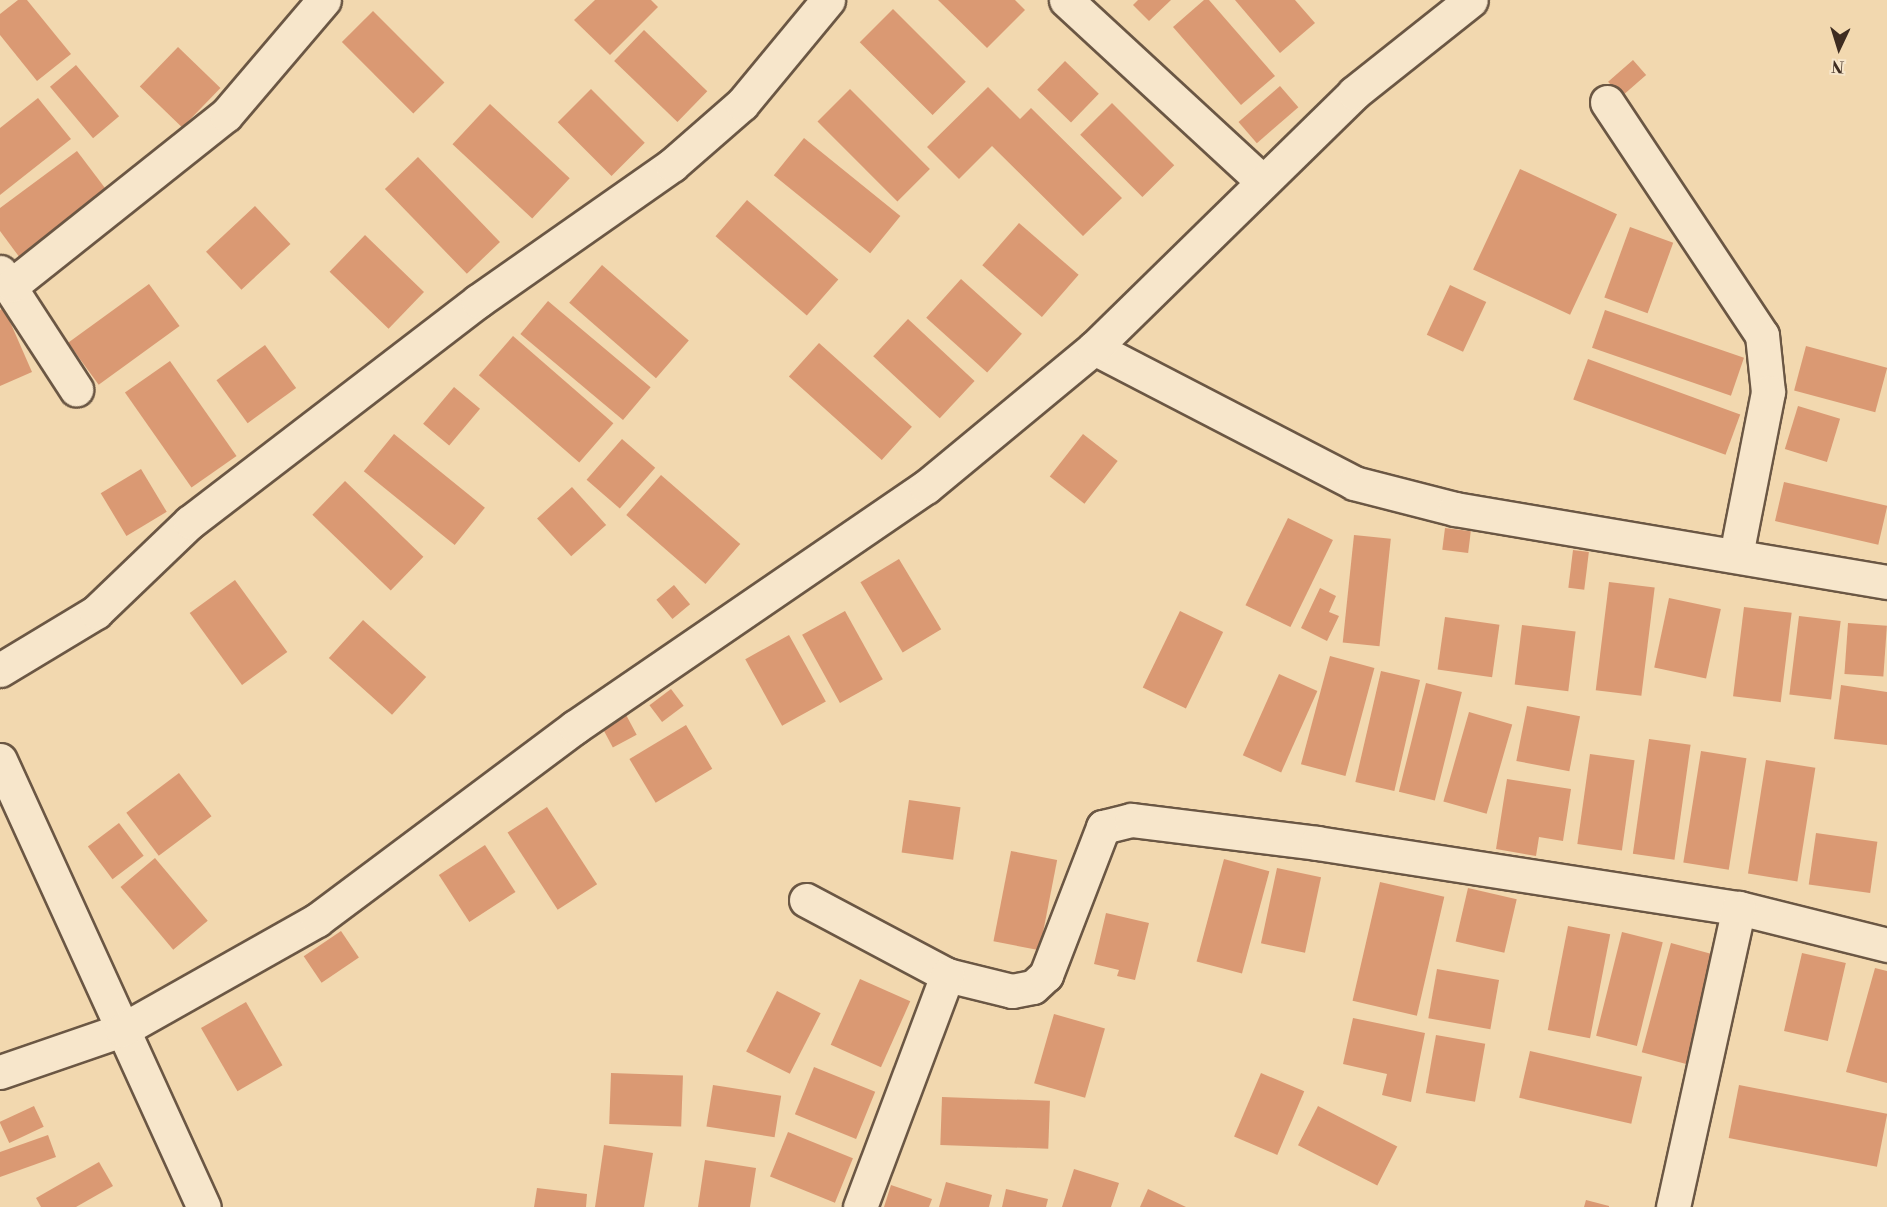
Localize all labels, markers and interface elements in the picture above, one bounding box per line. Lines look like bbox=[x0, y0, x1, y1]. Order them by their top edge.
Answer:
north arrow bbox=[1809, 18, 1869, 78]
text: N bbox=[1831, 56, 1845, 76]

